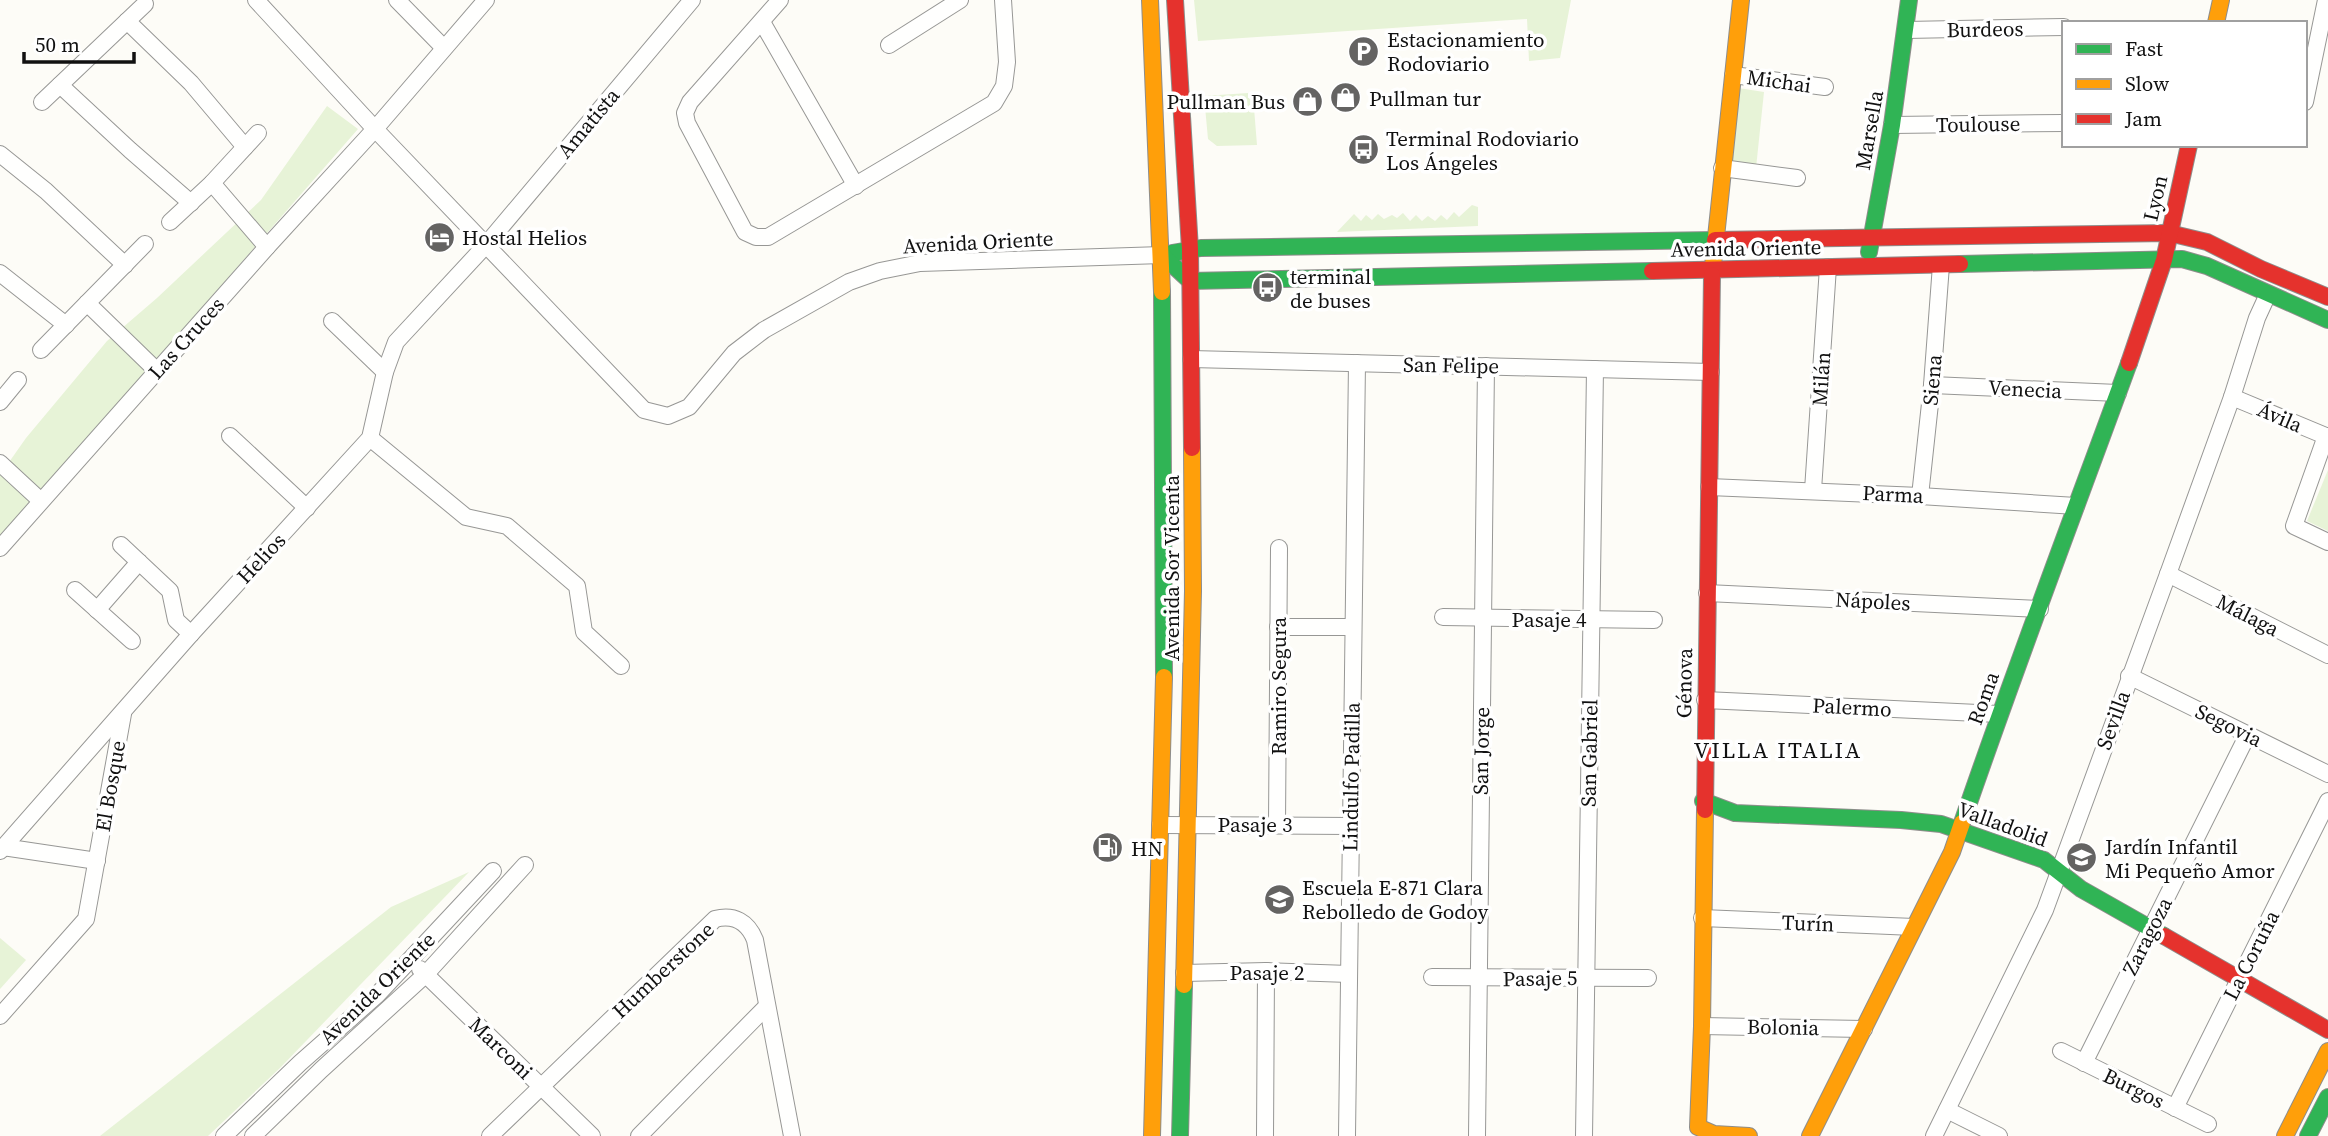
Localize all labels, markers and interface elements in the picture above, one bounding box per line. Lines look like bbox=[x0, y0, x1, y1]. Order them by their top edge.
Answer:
street label: Burdeos bbox=[1946, 14, 2024, 44]
scale bar bbox=[24, 21, 135, 65]
legend bbox=[2062, 21, 2307, 147]
place label: Estacionamiento Rodoviario bbox=[1387, 25, 1545, 78]
text: 50 m bbox=[35, 30, 80, 59]
parking icon: Estacionamiento Rodoviario bbox=[1347, 34, 1381, 68]
text: Fast bbox=[2125, 34, 2163, 63]
street label: Michai bbox=[1745, 62, 1813, 100]
text: Slow bbox=[2125, 69, 2169, 98]
shop icon: Pullman tur bbox=[1329, 81, 1363, 115]
street label: Amatista bbox=[550, 82, 626, 164]
shop icon: Pullman Bus bbox=[1291, 84, 1325, 118]
place label: Pullman tur bbox=[1369, 84, 1481, 113]
place label: Pullman Bus bbox=[1167, 87, 1285, 116]
street label: Marsella bbox=[1848, 88, 1890, 172]
text: Jam bbox=[2124, 104, 2162, 133]
street label: Toulouse bbox=[1936, 109, 2020, 139]
place label: Terminal Rodoviario Los Ángeles bbox=[1386, 124, 1579, 177]
bus stop icon: Terminal Rodoviario Los Ángeles bbox=[1346, 133, 1380, 167]
street label: Lyon bbox=[2136, 172, 2174, 224]
hotel icon: Hostal Helios bbox=[422, 220, 456, 254]
place label: Hostal Helios bbox=[462, 223, 587, 252]
street label: Avenida Oriente bbox=[902, 224, 1054, 260]
street label: Avenida Oriente bbox=[1670, 232, 1822, 264]
place label: terminal de buses bbox=[1290, 262, 1371, 315]
bus stop icon: terminal de buses bbox=[1250, 271, 1284, 305]
street label: Las Cruces bbox=[141, 291, 231, 385]
street label: San Felipe bbox=[1403, 350, 1499, 380]
street label: Milán bbox=[1805, 351, 1837, 407]
street label: Siena bbox=[1915, 353, 1949, 407]
street label: Venecia bbox=[1987, 373, 2063, 405]
street label: Ávila bbox=[2253, 395, 2307, 440]
street label: Avenida Sor Vicenta bbox=[1157, 475, 1186, 661]
street label: Parma bbox=[1862, 478, 1925, 510]
street label: Helios bbox=[230, 526, 292, 590]
street label: Nápoles bbox=[1835, 585, 1911, 617]
street label: Málaga bbox=[2212, 587, 2285, 643]
street label: Pasaje 4 bbox=[1512, 605, 1587, 634]
street label: Ramiro Segura bbox=[1264, 616, 1293, 755]
street label: Génova bbox=[1669, 647, 1699, 718]
street label: Roma bbox=[1960, 667, 2006, 729]
street label: Sevilla bbox=[2089, 686, 2137, 754]
street label: Palermo bbox=[1812, 690, 1892, 724]
street label: Segovia bbox=[2191, 696, 2268, 754]
street label: San Gabriel bbox=[1574, 699, 1604, 807]
street label: Lindulfo Padilla bbox=[1335, 702, 1367, 852]
street label: San Jorge bbox=[1466, 707, 1496, 795]
district label: VILLA ITALIA bbox=[1694, 734, 1862, 766]
street label: El Bosque bbox=[88, 738, 132, 834]
street label: Valladolid bbox=[1954, 794, 2052, 854]
street label: Pasaje 3 bbox=[1218, 810, 1292, 839]
fuel station icon: HN bbox=[1091, 831, 1125, 865]
place label: Jardín Infantil Mi Pequeño Amor bbox=[2104, 832, 2275, 885]
place label: HN bbox=[1131, 834, 1163, 863]
school or university icon: Jardín Infantil Mi Pequeño Amor bbox=[2065, 841, 2099, 875]
place label: Escuela E-871 Clara Rebolledo de Godoy bbox=[1302, 873, 1489, 926]
school or university icon: Escuela E-871 Clara Rebolledo de Godoy bbox=[1262, 882, 1296, 916]
street label: Zaragoza bbox=[2115, 892, 2179, 980]
street label: La Coruña bbox=[2216, 905, 2286, 1005]
street label: Turín bbox=[1781, 908, 1835, 938]
street label: Humberstone bbox=[606, 915, 720, 1025]
street label: Avenida Oriente bbox=[313, 925, 441, 1051]
street label: Pasaje 2 bbox=[1230, 958, 1304, 987]
street label: Pasaje 5 bbox=[1502, 963, 1578, 993]
street label: Marconi bbox=[463, 1010, 539, 1086]
street label: Bolonia bbox=[1747, 1012, 1820, 1042]
street label: Burgos bbox=[2098, 1061, 2170, 1115]

